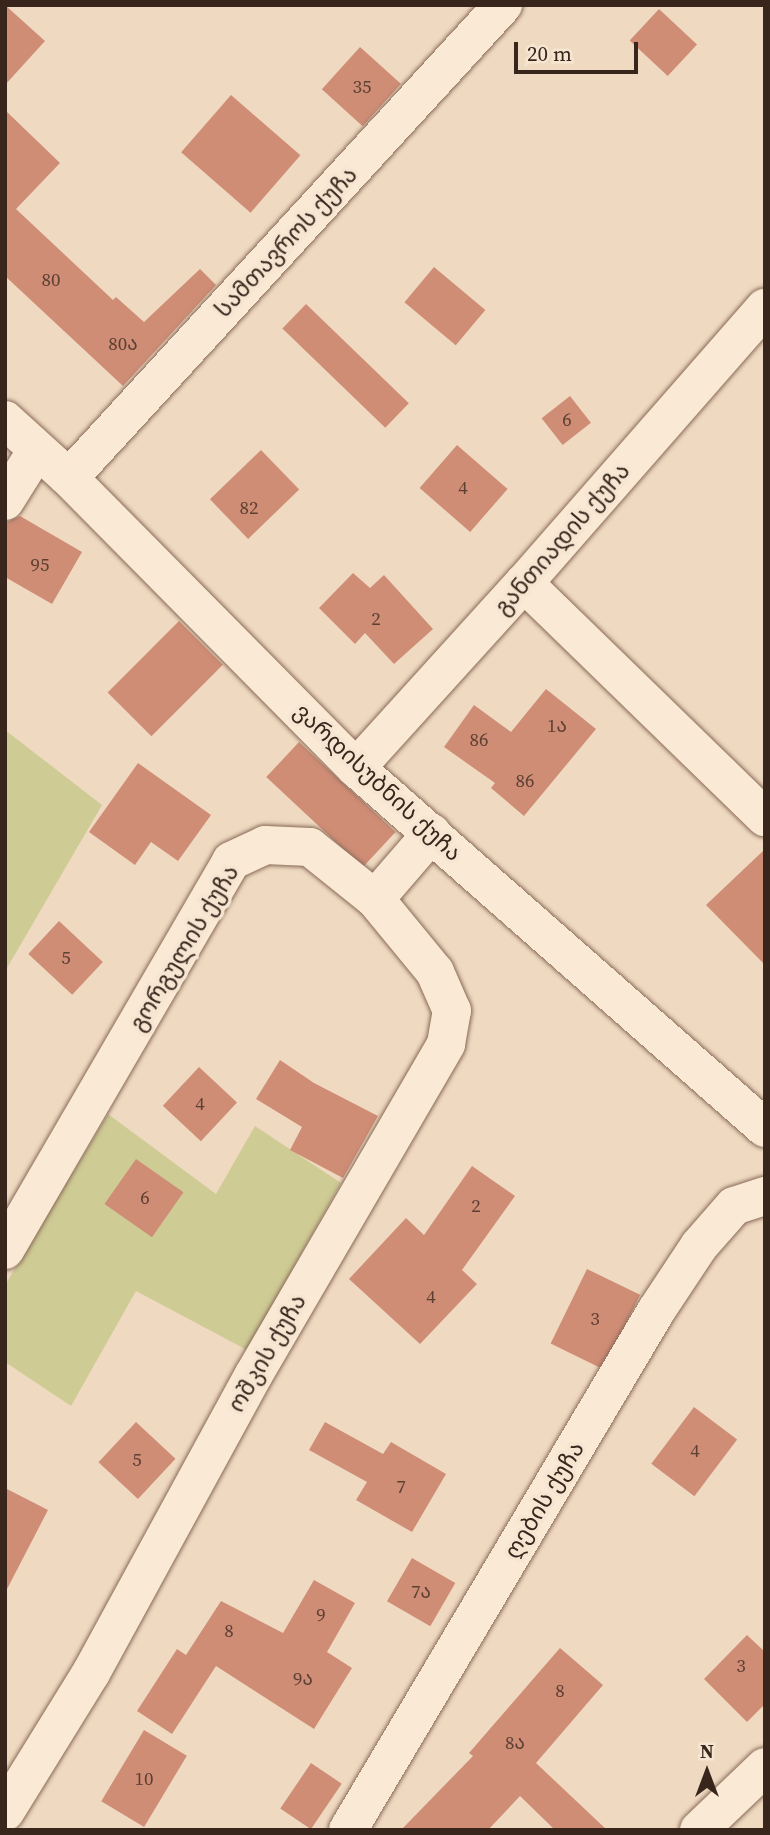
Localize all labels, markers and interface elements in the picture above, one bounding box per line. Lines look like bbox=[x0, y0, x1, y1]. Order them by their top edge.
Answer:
scale bar bbox=[518, 28, 642, 72]
text: 20 m bbox=[527, 39, 572, 68]
house number: 35 bbox=[353, 76, 371, 98]
street label: სამთავროს ქუჩა bbox=[209, 161, 363, 323]
house number: 80 bbox=[42, 269, 60, 291]
house number: 80ა bbox=[108, 333, 138, 355]
house number: 6 bbox=[562, 409, 572, 431]
street label: განთიადის ქუჩა bbox=[488, 457, 636, 621]
house number: 4 bbox=[458, 477, 468, 499]
house number: 82 bbox=[240, 497, 258, 519]
house number: 95 bbox=[31, 554, 49, 576]
house number: 2 bbox=[371, 608, 381, 630]
street label: ვარდისუბნის ქუჩა bbox=[289, 697, 467, 867]
house number: 1ა bbox=[547, 715, 567, 737]
house number: 86 bbox=[470, 729, 488, 751]
house number: 86 bbox=[516, 770, 534, 792]
street label: გორგულის ქუჩა bbox=[124, 860, 244, 1036]
house number: 5 bbox=[61, 947, 71, 969]
house number: 4 bbox=[195, 1093, 205, 1115]
house number: 6 bbox=[140, 1187, 150, 1209]
house number: 2 bbox=[471, 1195, 481, 1217]
house number: 4 bbox=[426, 1286, 436, 1308]
street label: ოშკის ქუჩა bbox=[222, 1289, 312, 1417]
house number: 3 bbox=[590, 1308, 600, 1330]
street label: ღების ქუჩა bbox=[498, 1436, 590, 1564]
house number: 4 bbox=[690, 1440, 700, 1462]
house number: 5 bbox=[132, 1449, 142, 1471]
house number: 7 bbox=[396, 1476, 406, 1498]
house number: 7ა bbox=[411, 1581, 431, 1603]
house number: 9 bbox=[316, 1604, 326, 1626]
house number: 8 bbox=[224, 1620, 234, 1642]
house number: 3 bbox=[736, 1655, 746, 1677]
house number: 9ა bbox=[293, 1668, 313, 1690]
house number: 8 bbox=[555, 1680, 565, 1702]
house number: 8ა bbox=[505, 1732, 525, 1754]
north arrow bbox=[672, 1737, 742, 1807]
text: N bbox=[700, 1738, 714, 1764]
house number: 10 bbox=[135, 1768, 153, 1790]

